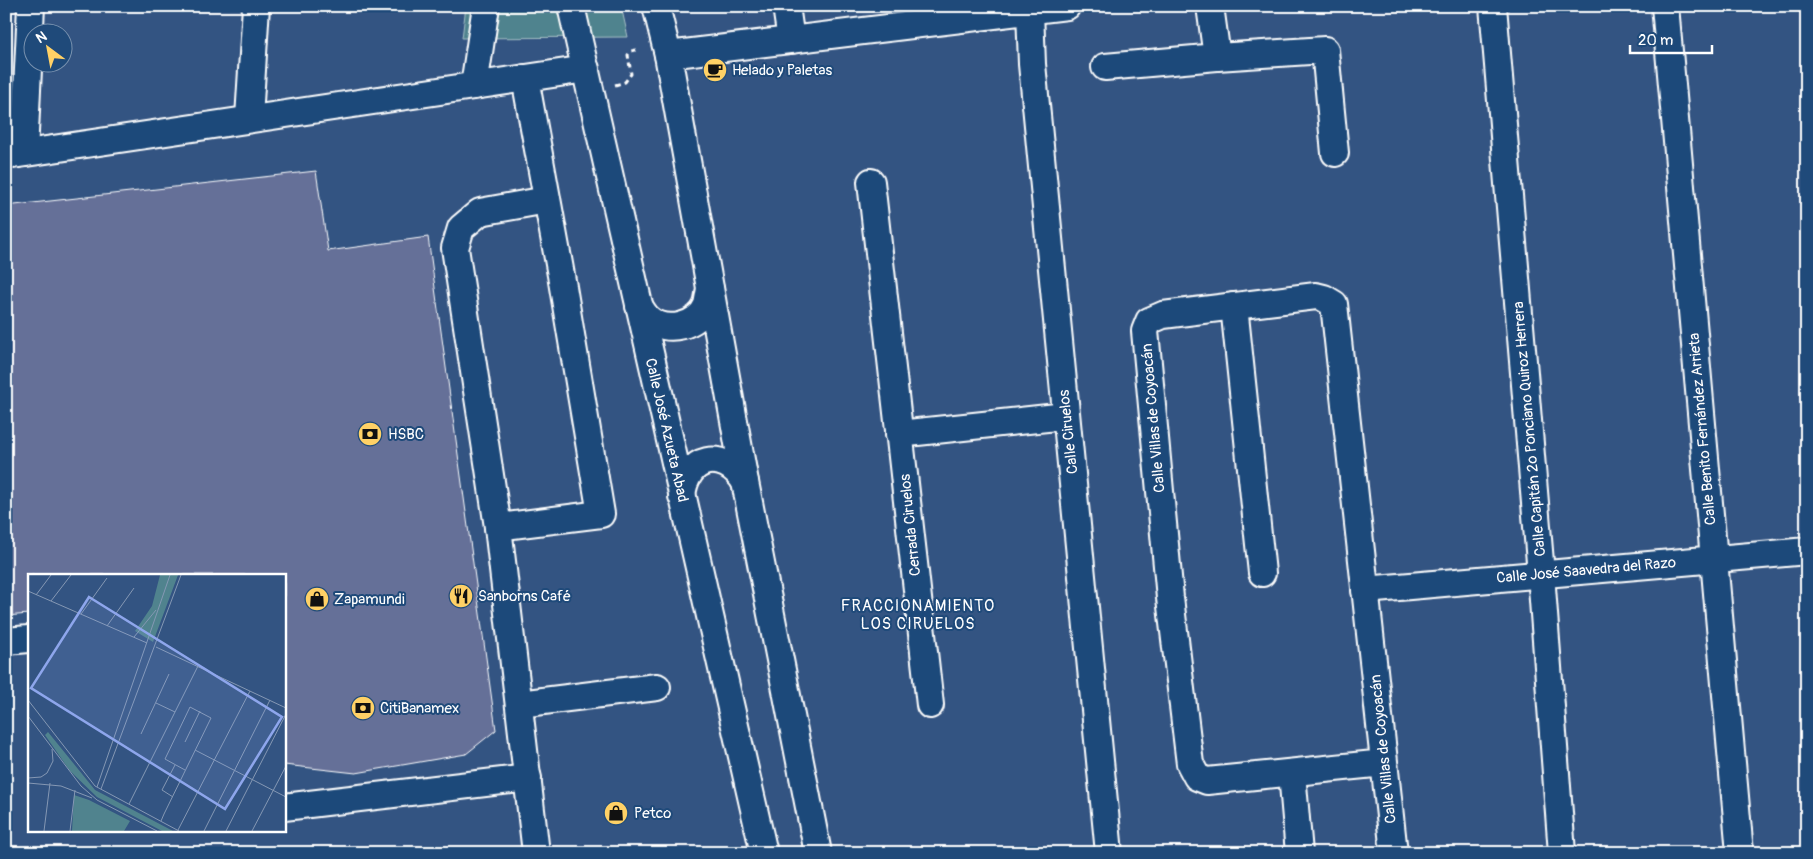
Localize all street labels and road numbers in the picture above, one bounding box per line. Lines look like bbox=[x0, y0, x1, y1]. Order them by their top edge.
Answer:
street label: Calle Capitán 2º Ponciano Quiroz Herrera bbox=[1509, 301, 1550, 557]
street label: Calle Benito Fernández Arrieta bbox=[1685, 332, 1720, 526]
street label: Calle Villas de Coyoacán bbox=[1138, 343, 1169, 493]
street label: Calle José Azueta Abad bbox=[641, 356, 692, 504]
street label: Calle Ciruelos bbox=[1055, 389, 1082, 475]
street label: Cerrada Ciruelos bbox=[896, 473, 925, 577]
street label: Calle José Saavedra del Razo bbox=[1495, 553, 1677, 588]
street label: Calle Villas de Coyoacán bbox=[1366, 673, 1401, 824]

